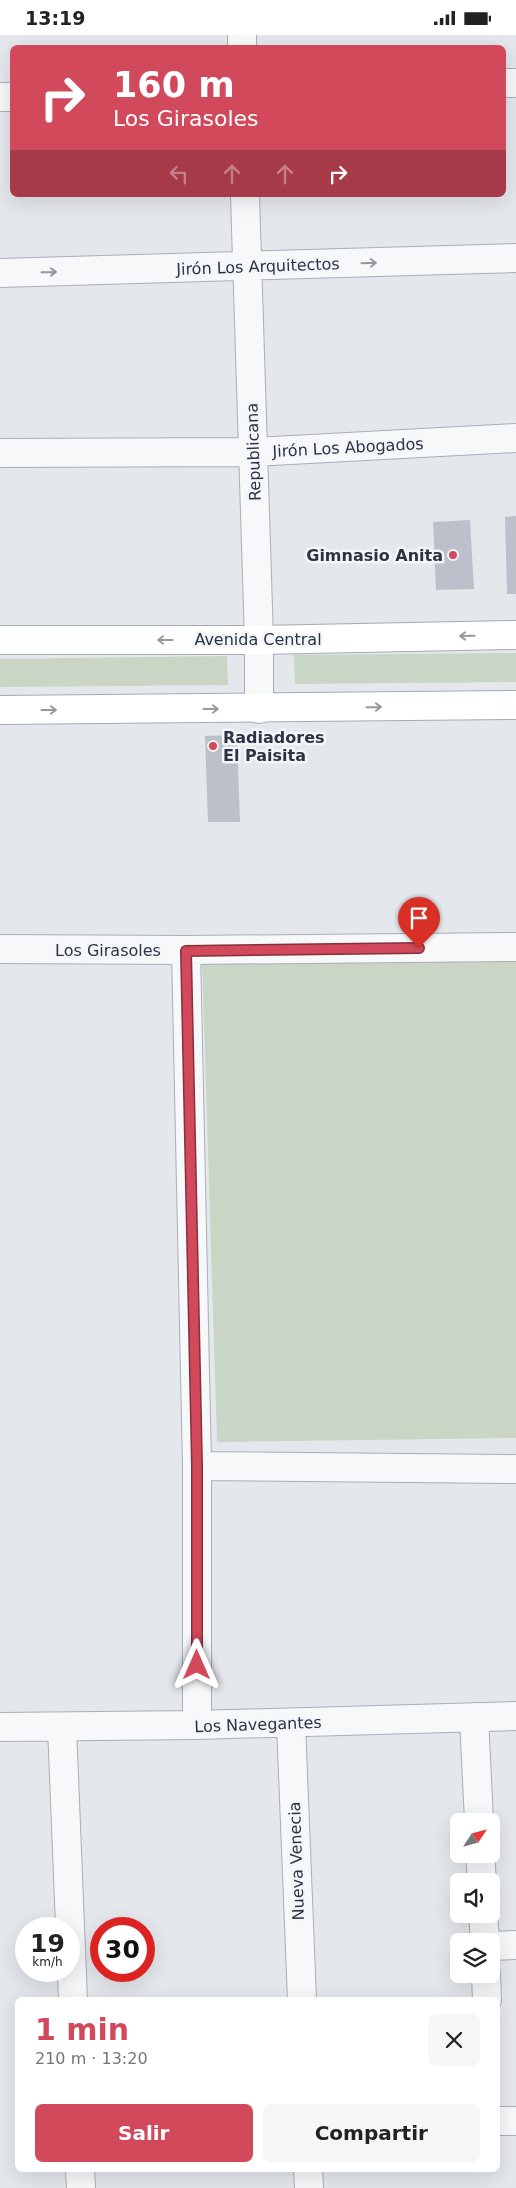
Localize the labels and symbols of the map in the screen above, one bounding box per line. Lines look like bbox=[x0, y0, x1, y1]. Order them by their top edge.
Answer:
street label: Jirón Los Arquitectos bbox=[175, 254, 340, 279]
one-way arrow bbox=[360, 258, 376, 268]
one-way arrow bbox=[40, 267, 56, 276]
street label: Republicana bbox=[242, 403, 265, 501]
street label: Jirón Los Abogados bbox=[271, 434, 424, 461]
place label: Gimnasio Anita bbox=[306, 546, 443, 565]
marker: Gimnasio Anita bbox=[447, 549, 459, 561]
street label: Avenida Central bbox=[194, 630, 322, 649]
one-way arrow bbox=[460, 631, 476, 641]
one-way arrow bbox=[157, 635, 174, 645]
one-way arrow bbox=[365, 703, 381, 712]
one-way arrow bbox=[202, 704, 219, 714]
one-way arrow bbox=[40, 705, 56, 715]
place label: Radiadores El Paisita bbox=[223, 728, 325, 765]
marker: Radiadores El Paisita bbox=[207, 740, 219, 752]
pin bbox=[398, 897, 440, 948]
street label: Los Girasoles bbox=[55, 941, 161, 960]
position arrow bbox=[170, 1638, 222, 1690]
street label: Los Navegantes bbox=[194, 1713, 322, 1736]
street label: Nueva Venecia bbox=[285, 1801, 308, 1921]
north arrow bbox=[450, 1813, 500, 1863]
speed limit sign: 30 bbox=[90, 1917, 155, 1982]

